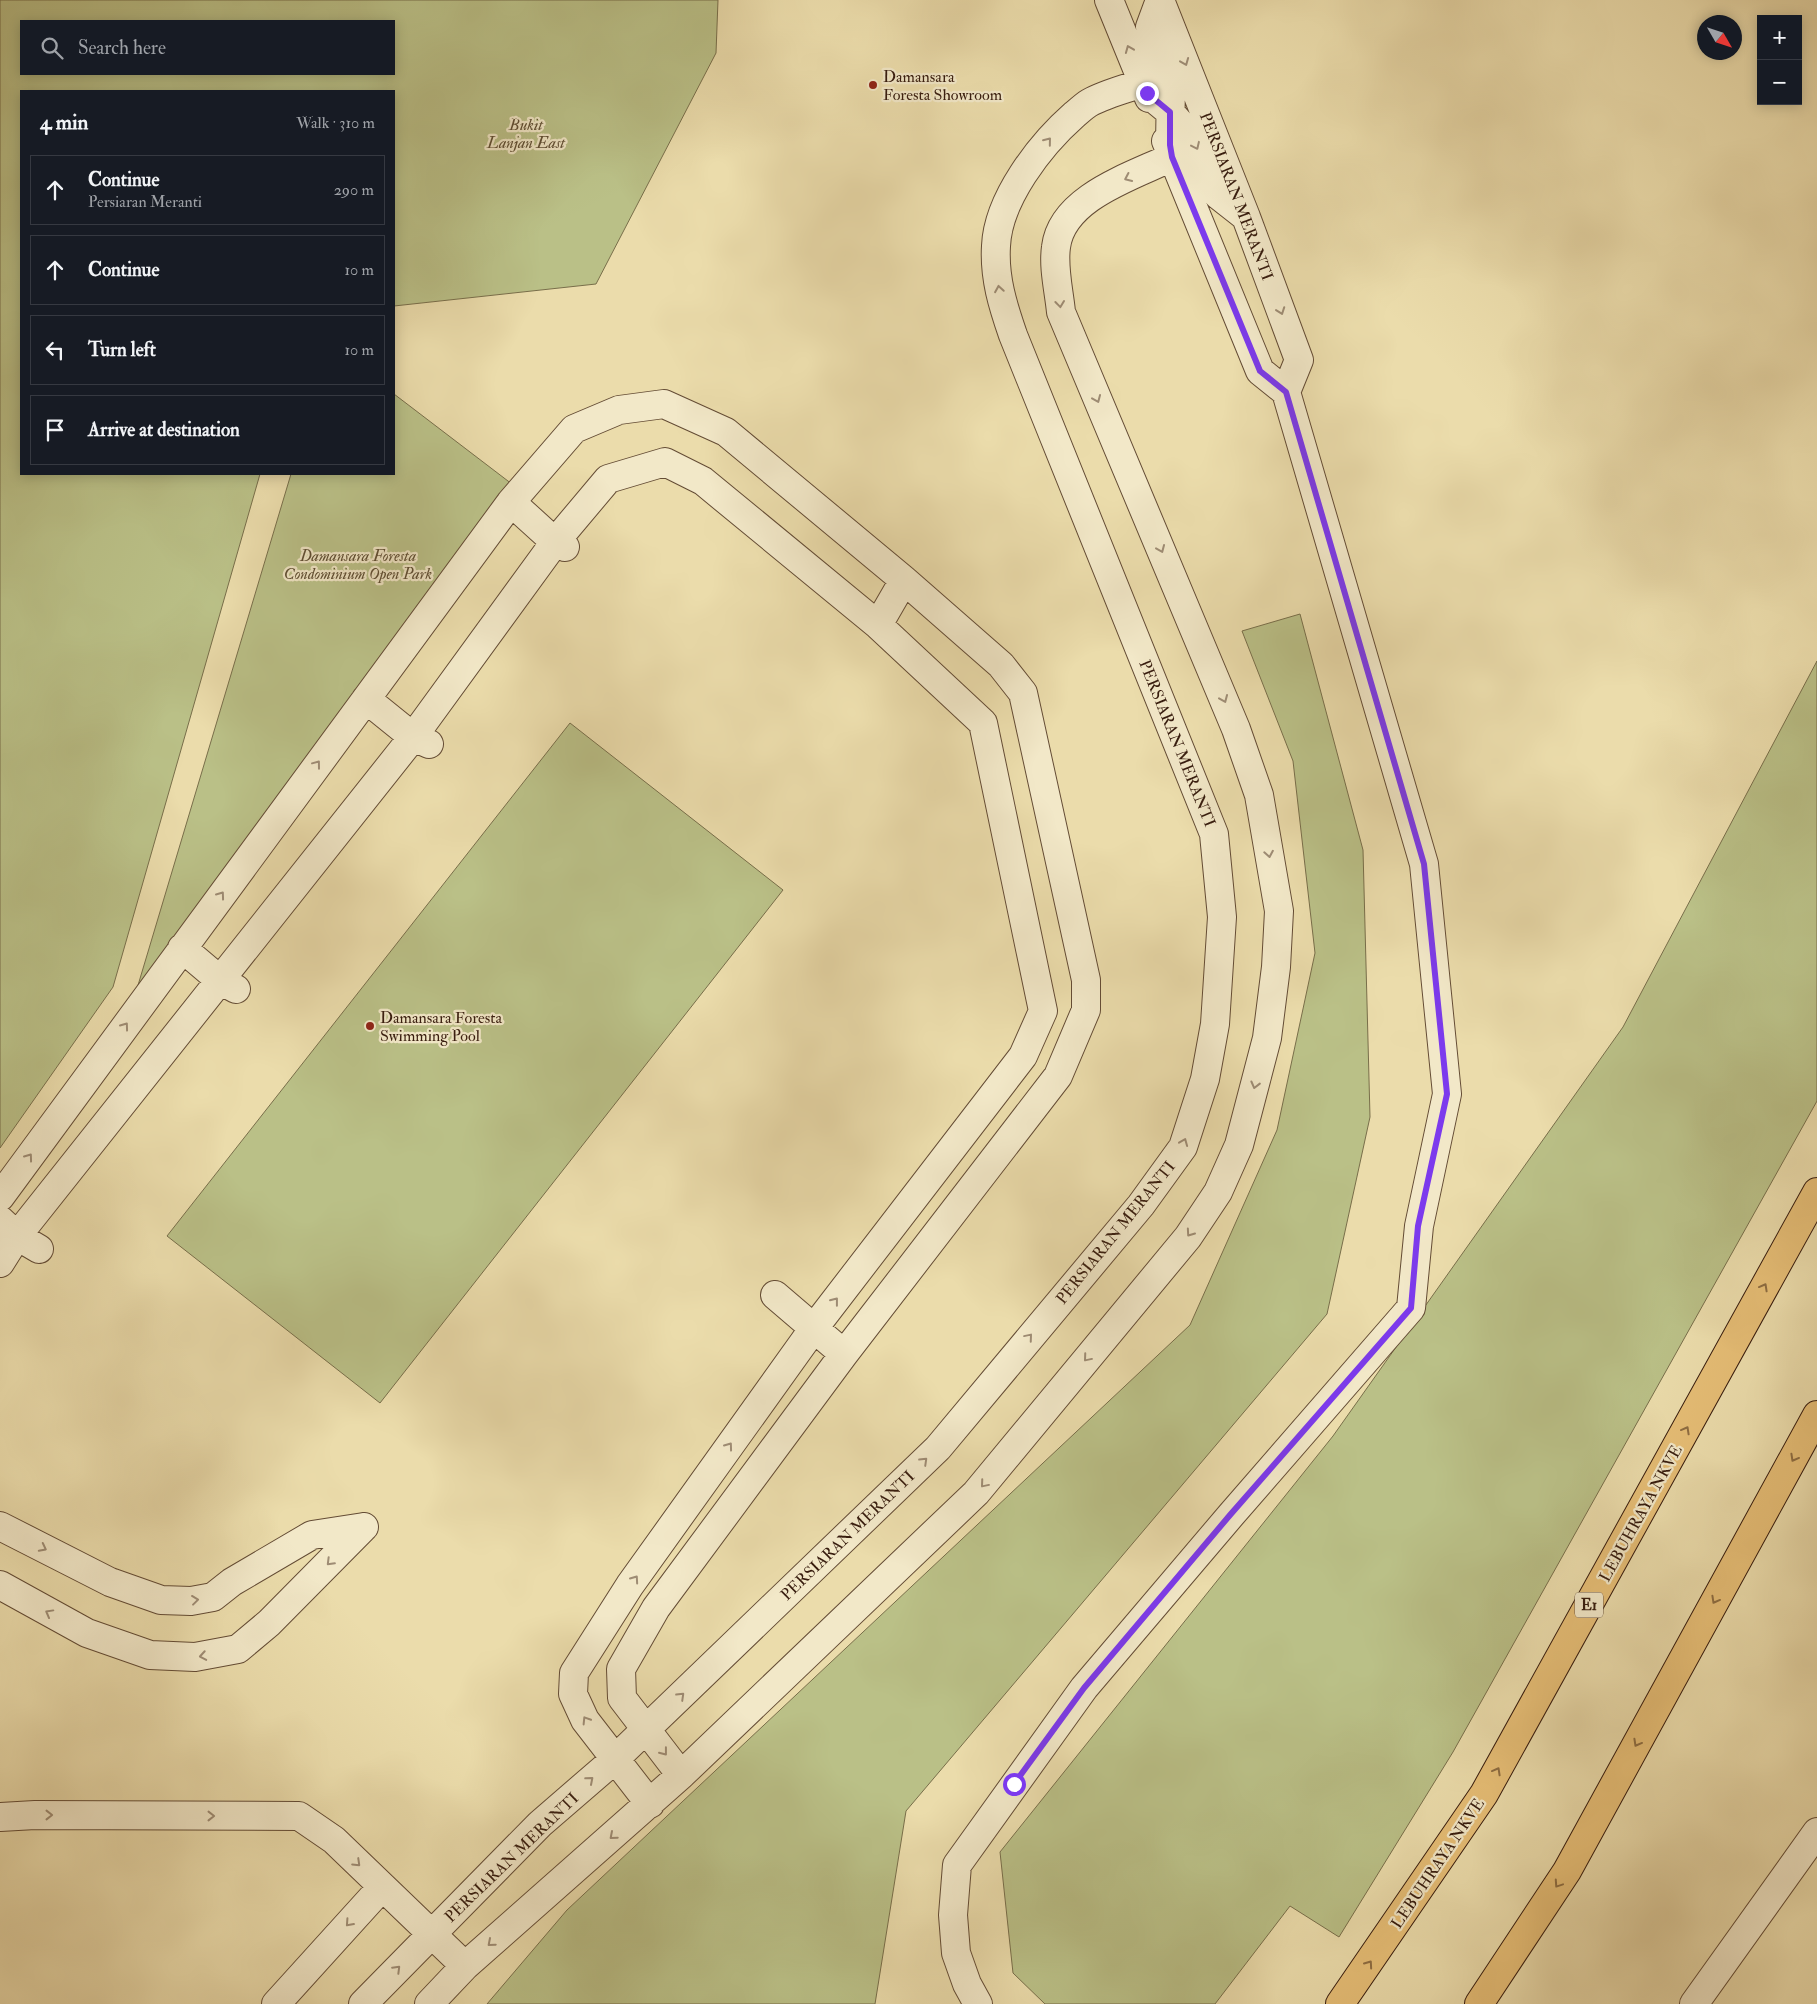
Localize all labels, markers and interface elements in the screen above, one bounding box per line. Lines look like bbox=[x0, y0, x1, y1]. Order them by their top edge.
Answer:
north arrow bbox=[1697, 15, 1742, 60]
map controls bbox=[1757, 15, 1802, 105]
button: + bbox=[1757, 15, 1802, 60]
search box bbox=[20, 20, 395, 75]
icon: search bbox=[38, 34, 66, 62]
text: Search here bbox=[78, 36, 166, 60]
one-way arrow bbox=[1125, 45, 1135, 54]
one-way arrow bbox=[1179, 57, 1189, 65]
button: − bbox=[1757, 60, 1802, 105]
place label: Damansara Foresta Showroom bbox=[883, 67, 1003, 105]
marker: Damansara Foresta Showroom bbox=[867, 79, 879, 91]
route end bbox=[1136, 82, 1159, 105]
text: 4 min bbox=[40, 109, 88, 136]
street label: PERSIARAN MERANTI bbox=[1195, 109, 1277, 283]
text: Walk · 310 m bbox=[296, 113, 375, 133]
park label: Bukit Lanjan East bbox=[486, 115, 566, 153]
one-way arrow bbox=[1043, 137, 1052, 146]
one-way arrow bbox=[1189, 141, 1200, 150]
text: Continue bbox=[88, 168, 159, 192]
one-way arrow bbox=[1124, 172, 1133, 182]
icon: ahead bbox=[41, 176, 69, 204]
text: 290 m bbox=[334, 180, 374, 200]
text: Persiaran Meranti bbox=[88, 192, 202, 212]
icon: ahead bbox=[41, 256, 69, 284]
text: Continue bbox=[88, 258, 159, 282]
text: 10 m bbox=[344, 260, 374, 280]
one-way arrow bbox=[994, 284, 1005, 292]
one-way arrow bbox=[1054, 300, 1065, 308]
one-way arrow bbox=[1275, 306, 1285, 315]
icon: left bbox=[41, 336, 69, 364]
text: Turn left bbox=[88, 338, 156, 362]
text: 10 m bbox=[344, 340, 374, 360]
one-way arrow bbox=[1091, 394, 1101, 403]
icon: arrive bbox=[41, 416, 69, 444]
text: Arrive at destination bbox=[88, 418, 240, 442]
one-way arrow bbox=[1154, 544, 1165, 553]
park label: Damansara Foresta Condominium Open Park bbox=[284, 546, 433, 584]
street label: PERSIARAN MERANTI bbox=[1134, 657, 1220, 830]
one-way arrow bbox=[1217, 694, 1228, 703]
one-way arrow bbox=[312, 761, 320, 770]
one-way arrow bbox=[1264, 850, 1274, 858]
one-way arrow bbox=[215, 891, 224, 901]
place label: Damansara Foresta Swimming Pool bbox=[380, 1008, 502, 1046]
marker: Damansara Foresta Swimming Pool bbox=[364, 1020, 376, 1032]
one-way arrow bbox=[119, 1022, 128, 1032]
one-way arrow bbox=[1250, 1081, 1260, 1089]
one-way arrow bbox=[1178, 1138, 1188, 1147]
one-way arrow bbox=[23, 1153, 32, 1163]
street label: PERSIARAN MERANTI bbox=[1052, 1157, 1180, 1308]
one-way arrow bbox=[1187, 1227, 1196, 1237]
one-way arrow bbox=[1758, 1284, 1768, 1293]
one-way arrow bbox=[829, 1297, 838, 1307]
one-way arrow bbox=[1023, 1334, 1032, 1343]
one-way arrow bbox=[1084, 1353, 1093, 1362]
one-way arrow bbox=[1680, 1426, 1690, 1435]
street label: LEBUHRAYA NKVE bbox=[1595, 1442, 1687, 1585]
one-way arrow bbox=[723, 1443, 732, 1452]
one-way arrow bbox=[1790, 1452, 1800, 1461]
one-way arrow bbox=[918, 1458, 927, 1467]
street label: PERSIARAN MERANTI bbox=[777, 1467, 919, 1605]
one-way arrow bbox=[980, 1478, 989, 1487]
one-way arrow bbox=[38, 1542, 47, 1552]
one-way arrow bbox=[327, 1556, 336, 1565]
one-way arrow bbox=[629, 1575, 638, 1584]
road number: E1 bbox=[1575, 1592, 1603, 1618]
one-way arrow bbox=[190, 1595, 199, 1605]
one-way arrow bbox=[1712, 1595, 1722, 1604]
one-way arrow bbox=[46, 1609, 55, 1619]
one-way arrow bbox=[198, 1650, 207, 1660]
one-way arrow bbox=[675, 1693, 684, 1702]
one-way arrow bbox=[583, 1717, 593, 1726]
one-way arrow bbox=[1633, 1737, 1643, 1746]
one-way arrow bbox=[658, 1747, 667, 1756]
one-way arrow bbox=[1491, 1767, 1501, 1776]
route start bbox=[1003, 1773, 1026, 1796]
one-way arrow bbox=[585, 1777, 594, 1786]
street label: PERSIARAN MERANTI bbox=[441, 1789, 583, 1927]
street label: LEBUHRAYA NKVE bbox=[1387, 1794, 1489, 1933]
one-way arrow bbox=[45, 1810, 53, 1820]
one-way arrow bbox=[208, 1811, 215, 1821]
one-way arrow bbox=[610, 1830, 619, 1839]
one-way arrow bbox=[351, 1857, 360, 1866]
one-way arrow bbox=[1555, 1879, 1564, 1888]
one-way arrow bbox=[346, 1917, 355, 1926]
one-way arrow bbox=[488, 1937, 497, 1946]
one-way arrow bbox=[1363, 1961, 1372, 1970]
one-way arrow bbox=[392, 1966, 401, 1975]

